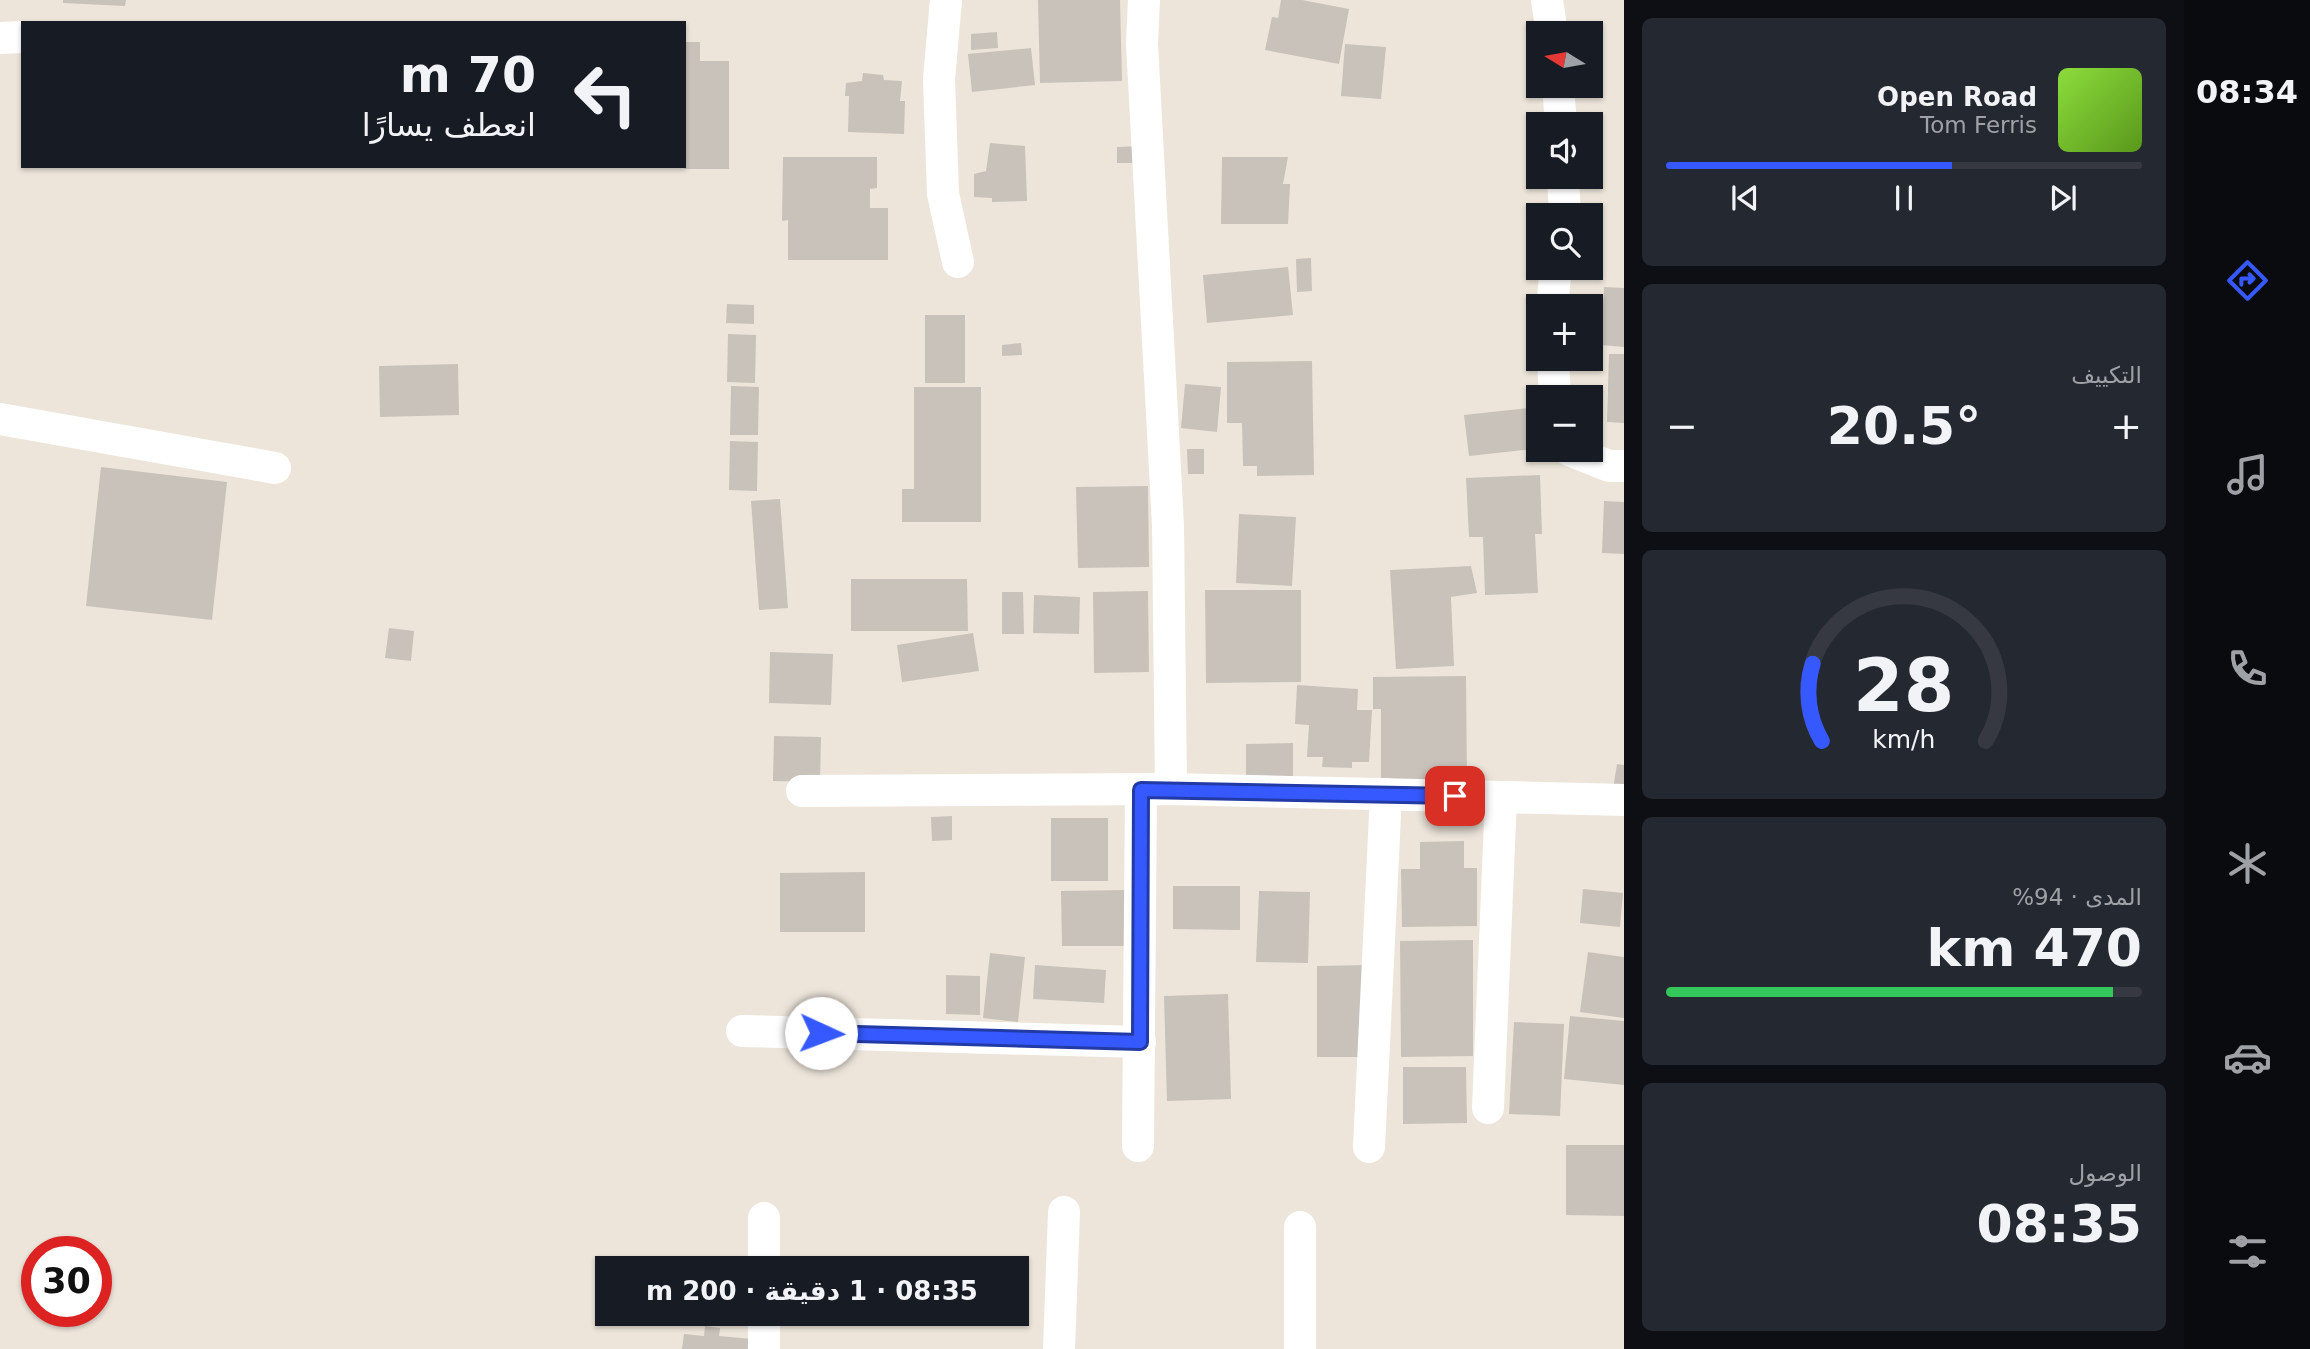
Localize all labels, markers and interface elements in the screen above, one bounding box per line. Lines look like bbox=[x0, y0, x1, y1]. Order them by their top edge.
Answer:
north arrow bbox=[1526, 21, 1603, 98]
map controls bbox=[1526, 21, 1603, 462]
text: 70 m bbox=[400, 47, 536, 104]
icon: left bbox=[560, 49, 651, 140]
text: 08:34 bbox=[2196, 73, 2298, 111]
text: Open Road bbox=[1877, 82, 2037, 112]
text: انعطف يسارًا bbox=[362, 106, 536, 144]
button: sound bbox=[1526, 112, 1603, 189]
text: Tom Ferris bbox=[1920, 112, 2037, 138]
icon: previous bbox=[1726, 179, 1764, 217]
icon: pause bbox=[1885, 179, 1923, 217]
icon: next bbox=[2044, 179, 2082, 217]
button: search bbox=[1526, 203, 1603, 280]
icon: directions bbox=[2223, 256, 2272, 305]
button: + bbox=[1526, 294, 1603, 371]
text: التكييف bbox=[2071, 362, 2142, 388]
button: − bbox=[1526, 385, 1603, 462]
text: 20.5° bbox=[1827, 396, 1981, 456]
text: − bbox=[1666, 404, 1698, 448]
text: + bbox=[2110, 404, 2142, 448]
icon: music bbox=[2223, 450, 2272, 499]
text: 28 bbox=[1853, 643, 1955, 728]
icon: phone bbox=[2223, 644, 2272, 693]
text: km/h bbox=[1872, 724, 1936, 753]
pin bbox=[1425, 766, 1485, 826]
icon: arrive bbox=[1436, 777, 1474, 815]
icon: climate bbox=[2223, 839, 2272, 888]
text: المدى · 94% bbox=[2012, 884, 2142, 910]
text: 470 km bbox=[1927, 918, 2142, 978]
position arrow bbox=[784, 996, 858, 1070]
icon: car bbox=[2223, 1033, 2272, 1082]
text: الوصول bbox=[2069, 1160, 2142, 1186]
text: 08:35 bbox=[1976, 1194, 2142, 1254]
icon: filters bbox=[2223, 1227, 2272, 1276]
speed limit sign: 30 bbox=[21, 1236, 112, 1327]
text: 08:35 · 1 دقيقة · 200 m bbox=[646, 1276, 978, 1306]

